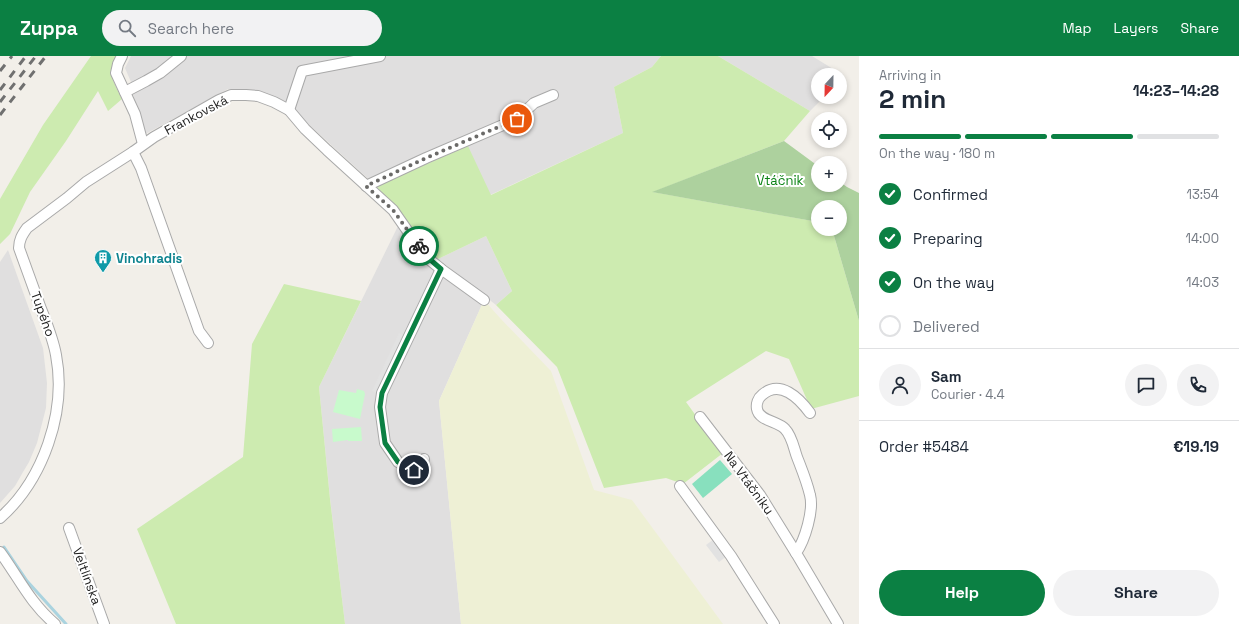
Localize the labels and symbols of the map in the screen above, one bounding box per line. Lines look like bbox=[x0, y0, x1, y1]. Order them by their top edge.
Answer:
north arrow bbox=[811, 68, 847, 104]
street label: Frankovská bbox=[161, 91, 231, 139]
pin bbox=[500, 102, 534, 136]
park label: Vtáčnik bbox=[756, 172, 804, 189]
courier bbox=[399, 226, 439, 266]
building icon: Vinohradis bbox=[93, 248, 113, 273]
place label: Vinohradis bbox=[116, 250, 183, 267]
street label: Tupého bbox=[27, 289, 59, 339]
street label: Na Vtáčniku bbox=[720, 448, 778, 518]
pin bbox=[397, 453, 431, 487]
street label: Veltlínska bbox=[69, 545, 105, 608]

